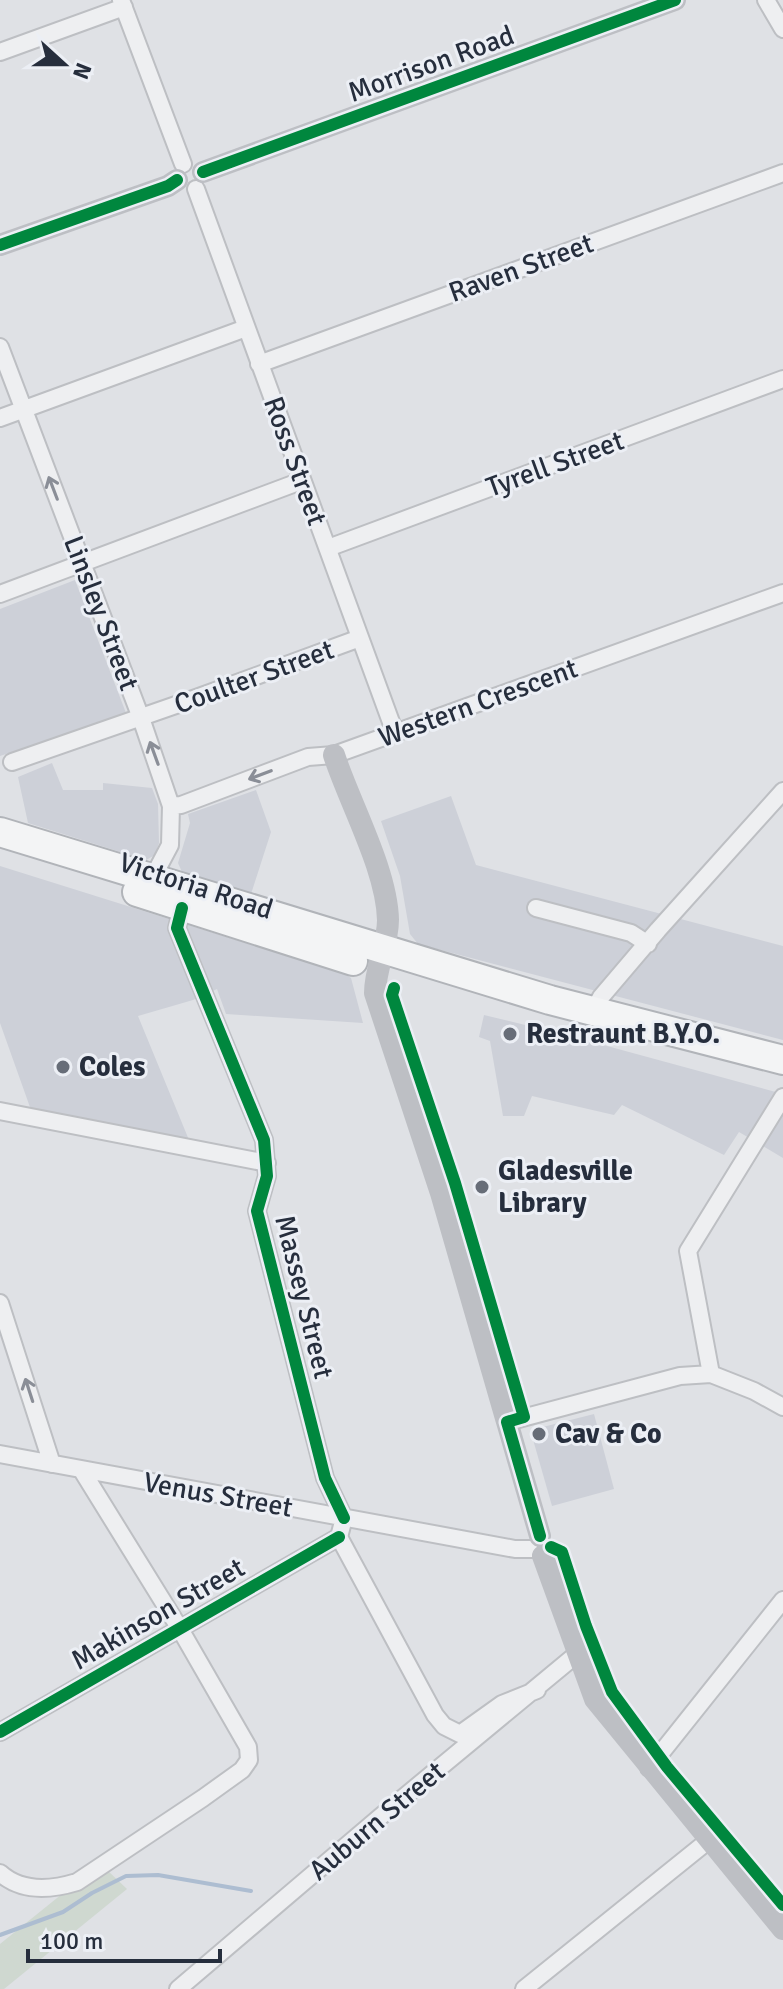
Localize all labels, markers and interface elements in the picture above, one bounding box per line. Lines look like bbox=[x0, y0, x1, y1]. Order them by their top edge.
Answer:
street label: Morrison Road bbox=[343, 18, 519, 110]
north arrow bbox=[24, 24, 104, 104]
text: N bbox=[67, 59, 98, 83]
street label: Raven Street bbox=[444, 226, 598, 310]
street label: Ross Street bbox=[256, 392, 334, 530]
street label: Tyrell Street bbox=[482, 423, 629, 505]
one-way arrow bbox=[45, 476, 59, 501]
street label: Linsley Street bbox=[56, 531, 146, 695]
street label: Coulter Street bbox=[170, 632, 339, 722]
street label: Western Crescent bbox=[374, 651, 582, 755]
one-way arrow bbox=[146, 741, 160, 766]
one-way arrow bbox=[248, 769, 273, 783]
street label: Victoria Road bbox=[115, 845, 277, 927]
place label: Restraunt B.Y.O. bbox=[526, 1017, 720, 1051]
marker: Restraunt B.Y.O. bbox=[501, 1025, 519, 1043]
place label: Coles bbox=[79, 1050, 145, 1084]
marker: Coles bbox=[54, 1058, 72, 1076]
place label: Gladesville Library bbox=[498, 1154, 633, 1220]
marker: Gladesville Library bbox=[473, 1178, 491, 1196]
street label: Massey Street bbox=[267, 1212, 341, 1382]
one-way arrow bbox=[20, 1377, 35, 1402]
place label: Cav & Co bbox=[555, 1417, 662, 1451]
marker: Cav & Co bbox=[530, 1425, 548, 1443]
street label: Venus Street bbox=[141, 1465, 295, 1525]
street label: Makinson Street bbox=[65, 1550, 251, 1677]
street label: Auburn Street bbox=[302, 1754, 452, 1888]
scale bar bbox=[28, 1913, 220, 1963]
text: 100 m bbox=[40, 1926, 103, 1956]

